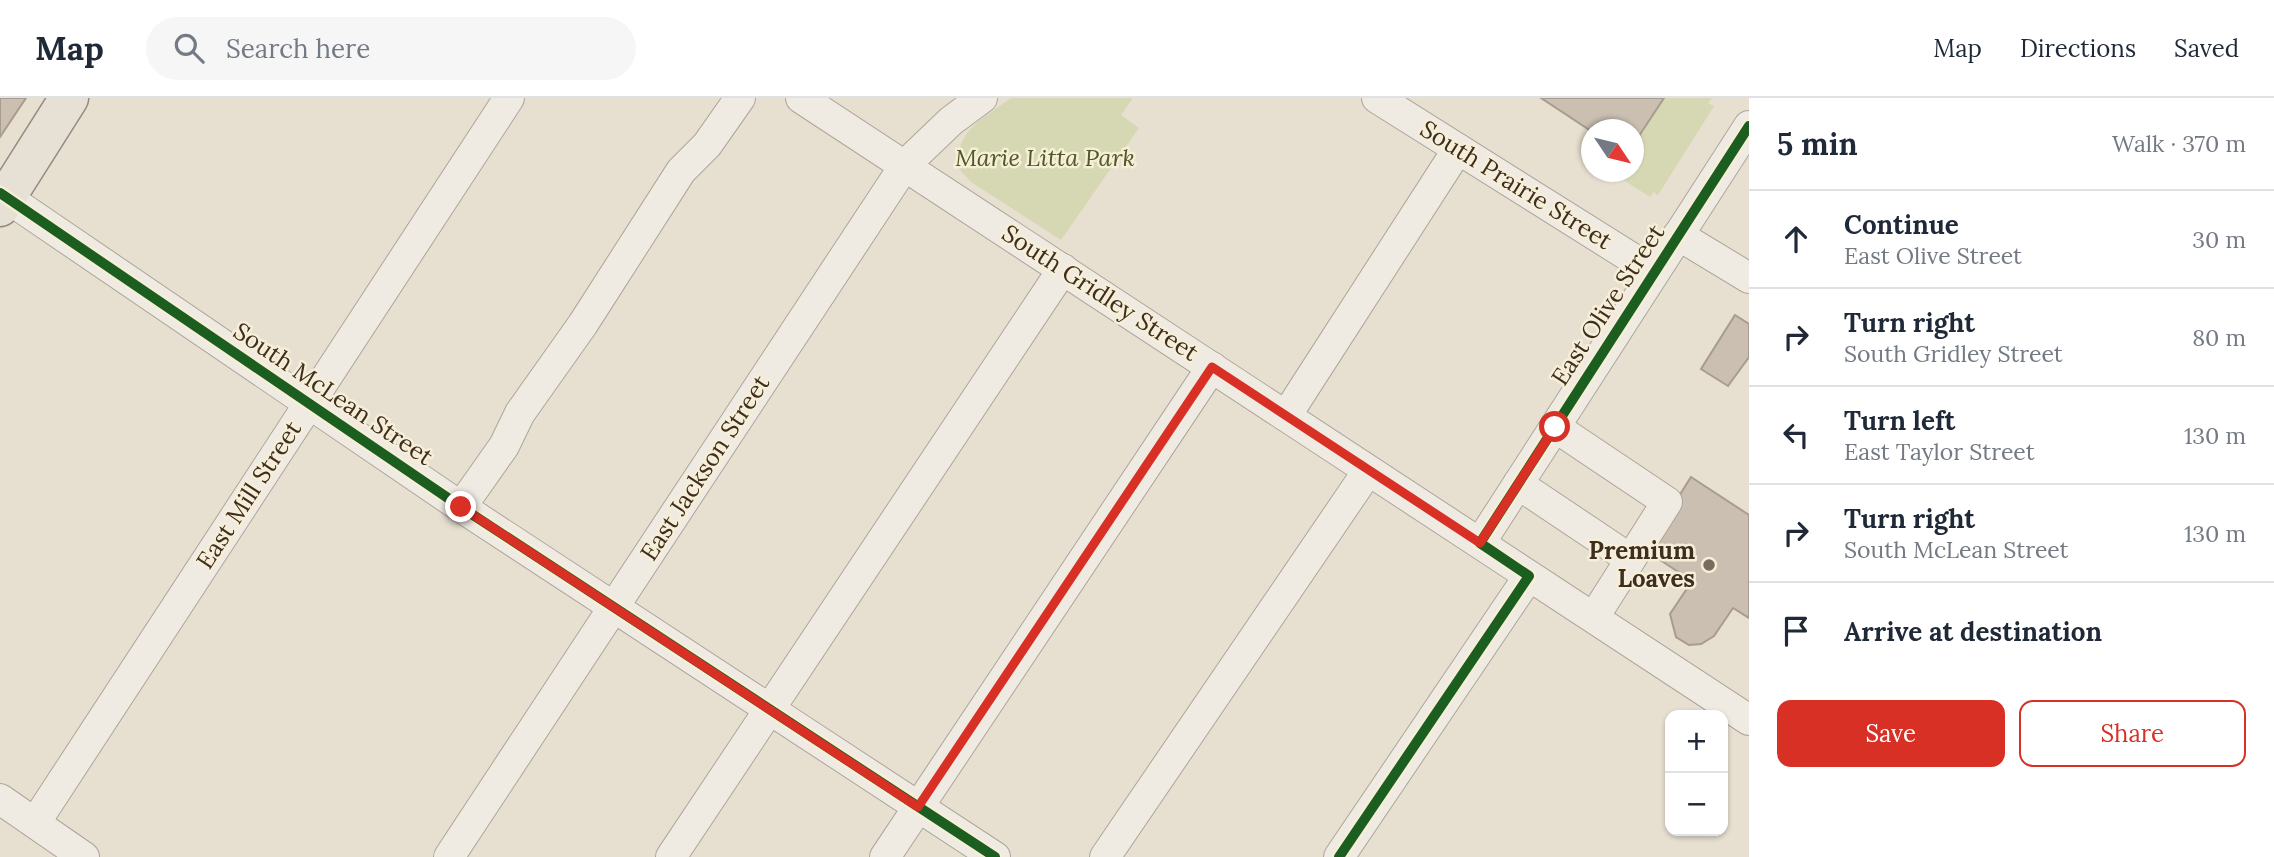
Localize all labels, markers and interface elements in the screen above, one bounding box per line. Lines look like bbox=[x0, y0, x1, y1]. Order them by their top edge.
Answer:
search box bbox=[146, 17, 636, 80]
text: Map bbox=[35, 27, 104, 69]
icon: search bbox=[170, 29, 208, 67]
text: Search here bbox=[226, 32, 370, 65]
text: Map bbox=[1933, 33, 1982, 64]
text: Directions bbox=[2020, 33, 2136, 64]
text: Saved bbox=[2174, 33, 2239, 64]
street label: South Prairie Street bbox=[1415, 113, 1619, 256]
north arrow bbox=[1581, 119, 1644, 182]
text: 5 min bbox=[1777, 125, 1858, 163]
text: Walk · 370 m bbox=[2112, 129, 2246, 158]
park label: Marie Litta Park bbox=[955, 142, 1135, 173]
text: Continue bbox=[1844, 208, 1959, 241]
street label: South Gridley Street bbox=[996, 217, 1205, 368]
street label: East Olive Street bbox=[1544, 218, 1672, 391]
icon: ahead bbox=[1777, 220, 1815, 258]
text: 30 m bbox=[2192, 225, 2246, 254]
text: East Olive Street bbox=[1844, 241, 2022, 270]
text: Turn right bbox=[1844, 306, 1975, 339]
street label: South McLean Street bbox=[228, 315, 440, 472]
icon: right bbox=[1777, 318, 1815, 356]
text: 80 m bbox=[2192, 323, 2246, 352]
text: South Gridley Street bbox=[1844, 339, 2063, 368]
street label: East Jackson Street bbox=[633, 369, 776, 566]
text: Turn left bbox=[1844, 404, 1955, 437]
route start bbox=[1539, 411, 1570, 442]
street label: East Mill Street bbox=[189, 414, 308, 575]
icon: left bbox=[1777, 416, 1815, 454]
text: 130 m bbox=[2184, 421, 2246, 450]
text: East Taylor Street bbox=[1844, 437, 2035, 466]
route end bbox=[445, 491, 476, 522]
text: Turn right bbox=[1844, 502, 1975, 535]
icon: right bbox=[1777, 514, 1815, 552]
text: 130 m bbox=[2184, 519, 2246, 548]
place label: Premium Loaves bbox=[1589, 535, 1695, 594]
text: South McLean Street bbox=[1844, 535, 2069, 564]
marker: Premium Loaves bbox=[1701, 557, 1717, 573]
icon: arrive bbox=[1777, 612, 1815, 650]
text: Arrive at destination bbox=[1844, 615, 2102, 648]
button: Save bbox=[1777, 700, 2005, 767]
button: Share bbox=[2019, 700, 2246, 767]
map controls bbox=[1665, 710, 1728, 836]
button: + bbox=[1665, 710, 1728, 773]
button: − bbox=[1665, 773, 1728, 836]

